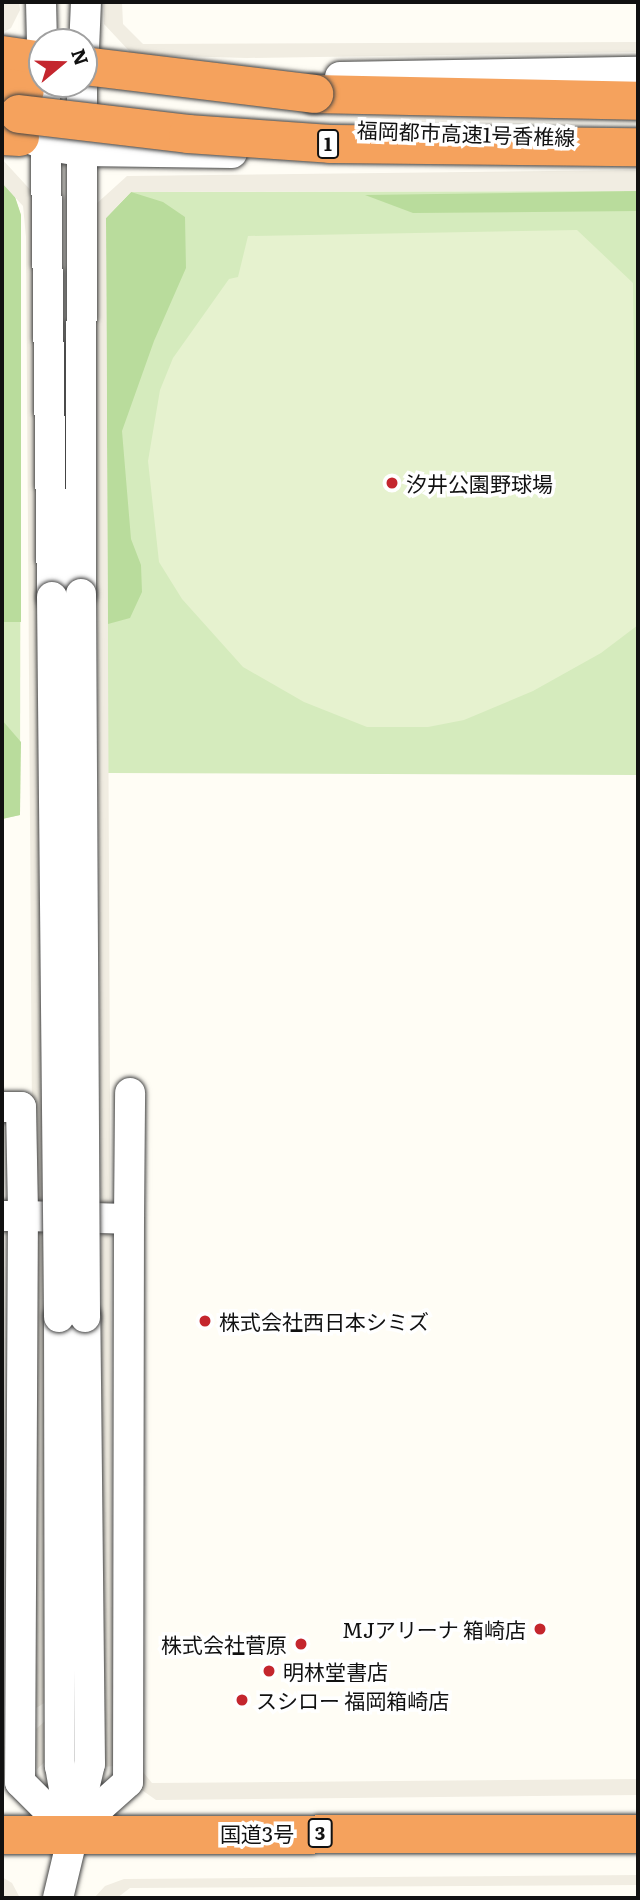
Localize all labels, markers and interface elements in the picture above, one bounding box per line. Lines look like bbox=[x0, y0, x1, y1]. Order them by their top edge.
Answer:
north arrow bbox=[28, 28, 98, 98]
text: N bbox=[65, 45, 97, 69]
street label: 福岡都市高速1号香椎線 bbox=[356, 117, 576, 149]
road number: 1 bbox=[316, 128, 340, 160]
place label: 汐井公園野球場 bbox=[406, 470, 553, 496]
marker: 汐井公園野球場 bbox=[384, 475, 400, 491]
place label: 株式会社西日本シミズ bbox=[219, 1308, 429, 1334]
marker: 株式会社西日本シミズ bbox=[197, 1313, 213, 1329]
place label: MJアリーナ 箱崎店 bbox=[342, 1616, 526, 1642]
marker: MJアリーナ 箱崎店 bbox=[532, 1621, 548, 1637]
place label: 株式会社菅原 bbox=[161, 1631, 287, 1657]
marker: 株式会社菅原 bbox=[293, 1636, 309, 1652]
place label: 明林堂書店 bbox=[283, 1658, 388, 1684]
marker: 明林堂書店 bbox=[261, 1663, 277, 1679]
place label: スシロー 福岡箱崎店 bbox=[256, 1687, 449, 1713]
marker: スシロー 福岡箱崎店 bbox=[234, 1692, 250, 1708]
road number: 3 bbox=[306, 1817, 334, 1848]
street label: 国道3号 bbox=[220, 1820, 294, 1846]

